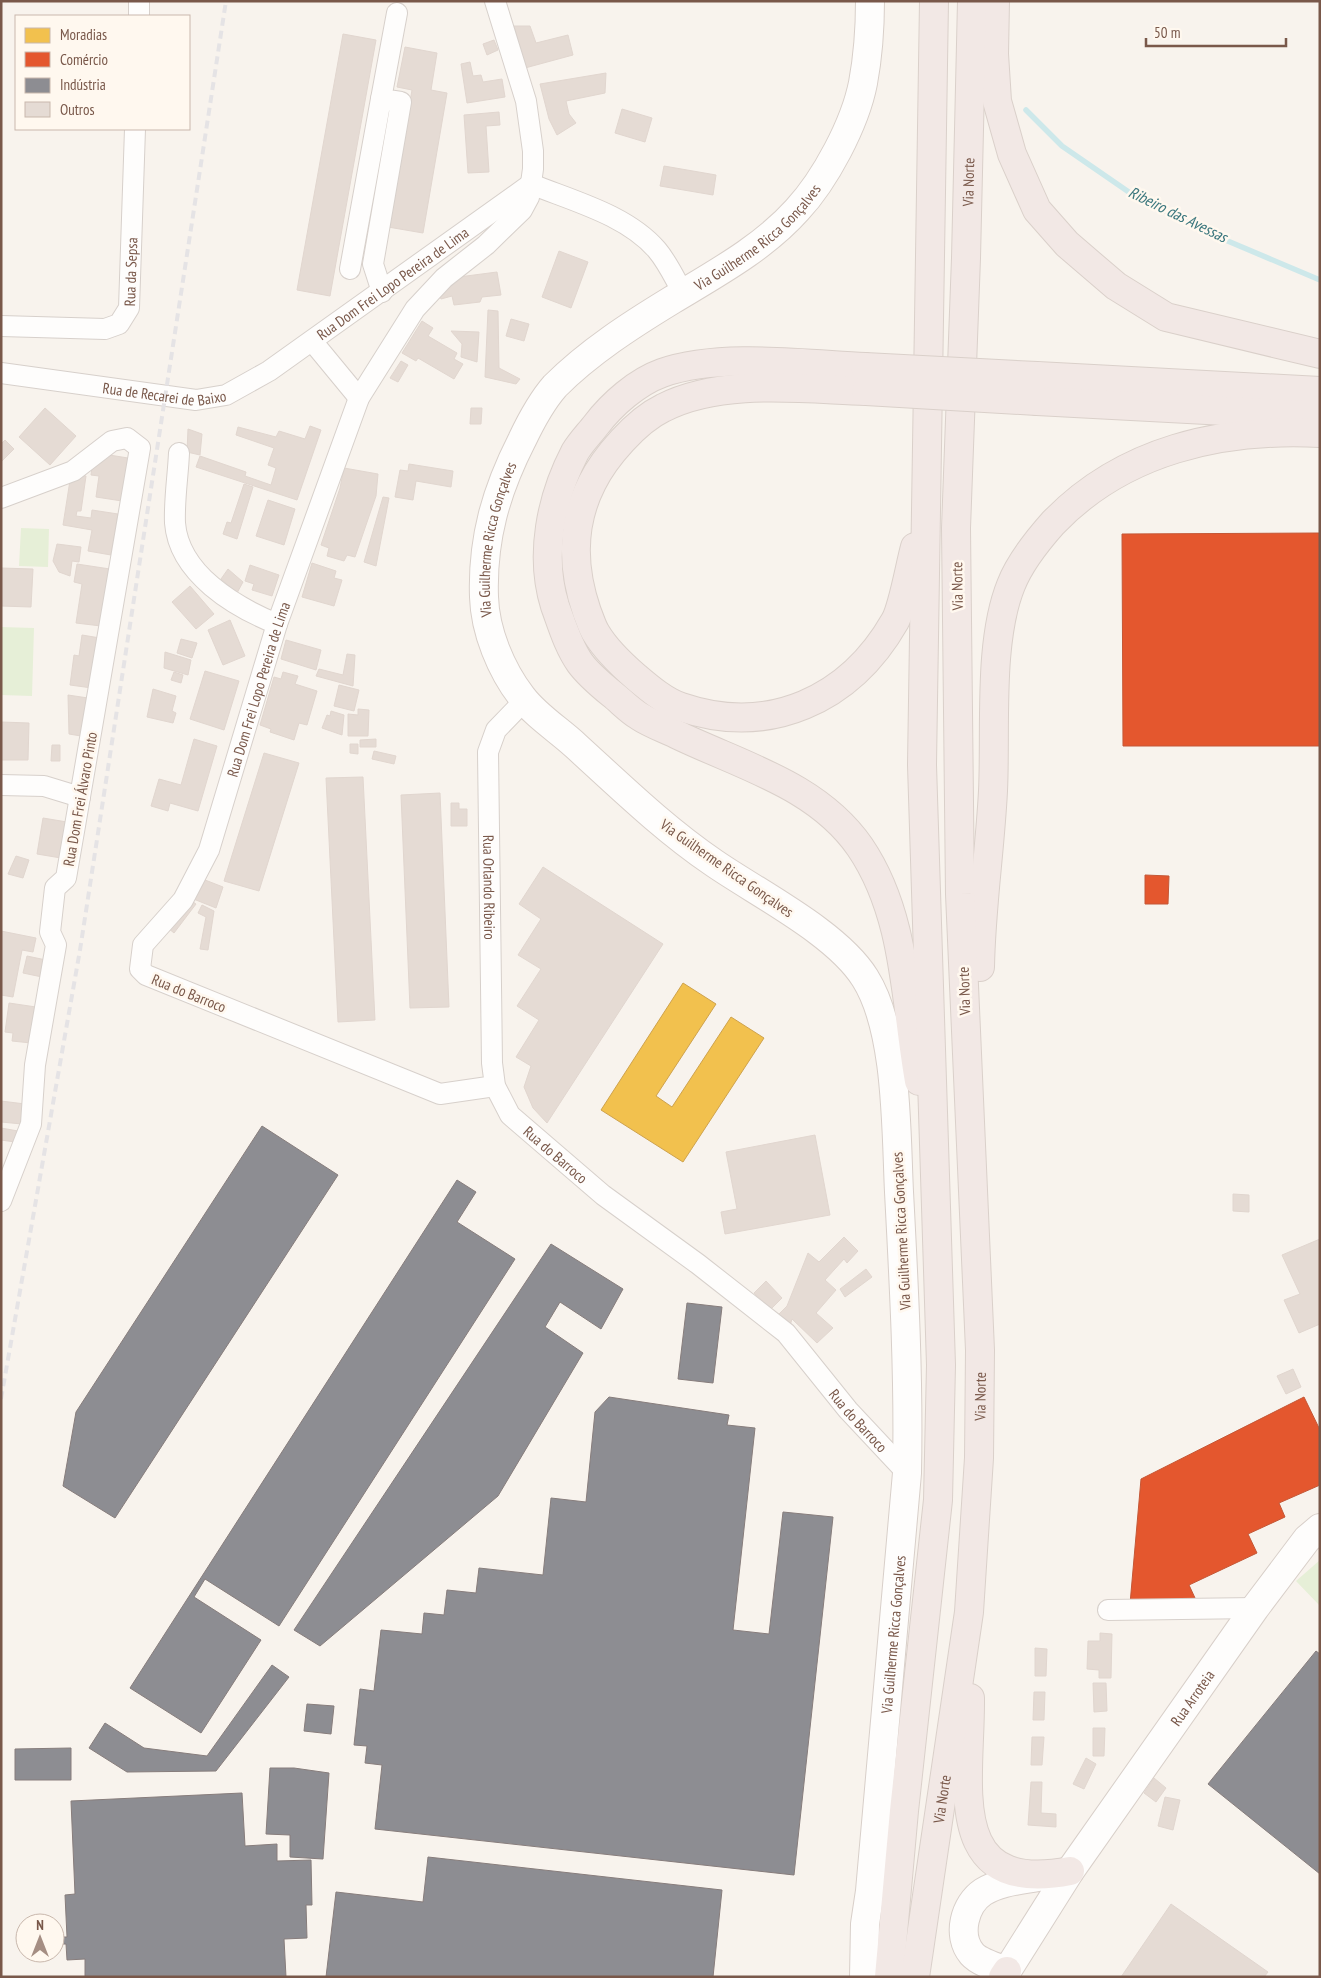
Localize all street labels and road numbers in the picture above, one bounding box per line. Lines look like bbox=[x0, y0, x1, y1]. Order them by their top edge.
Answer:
street label: Via Norte bbox=[958, 157, 978, 208]
street label: Via Guilherme Ricca Gonçalves bbox=[690, 180, 824, 295]
street label: Rua Dom Frei Lopo Pereira de Lima bbox=[313, 222, 472, 344]
street label: Rua da Sepsa bbox=[120, 237, 141, 307]
street label: Rua de Recarei de Baixo bbox=[102, 378, 227, 410]
street label: Via Guilherme Ricca Gonçalves bbox=[474, 459, 520, 619]
street label: Via Norte bbox=[947, 562, 967, 611]
street label: Rua Dom Frei Lopo Pereira de Lima bbox=[222, 599, 294, 779]
street label: Rua Dom Frei Álvaro Pinto bbox=[59, 730, 101, 868]
street label: Via Guilherme Ricca Gonçalves bbox=[656, 814, 797, 921]
street label: Rua Orlando Ribeiro bbox=[480, 835, 500, 940]
street label: Via Norte bbox=[954, 966, 974, 1017]
street label: Rua do Barroco bbox=[149, 970, 229, 1016]
street label: Rua do Barroco bbox=[520, 1122, 592, 1187]
street label: Via Guilherme Ricca Gonçalves bbox=[887, 1151, 915, 1312]
street label: Via Norte bbox=[970, 1372, 989, 1422]
street label: Rua do Barroco bbox=[825, 1385, 892, 1456]
street label: Via Guilherme Ricca Gonçalves bbox=[876, 1554, 909, 1715]
street label: Rua Arroteia bbox=[1166, 1666, 1218, 1729]
street label: Via Norte bbox=[928, 1773, 954, 1825]

